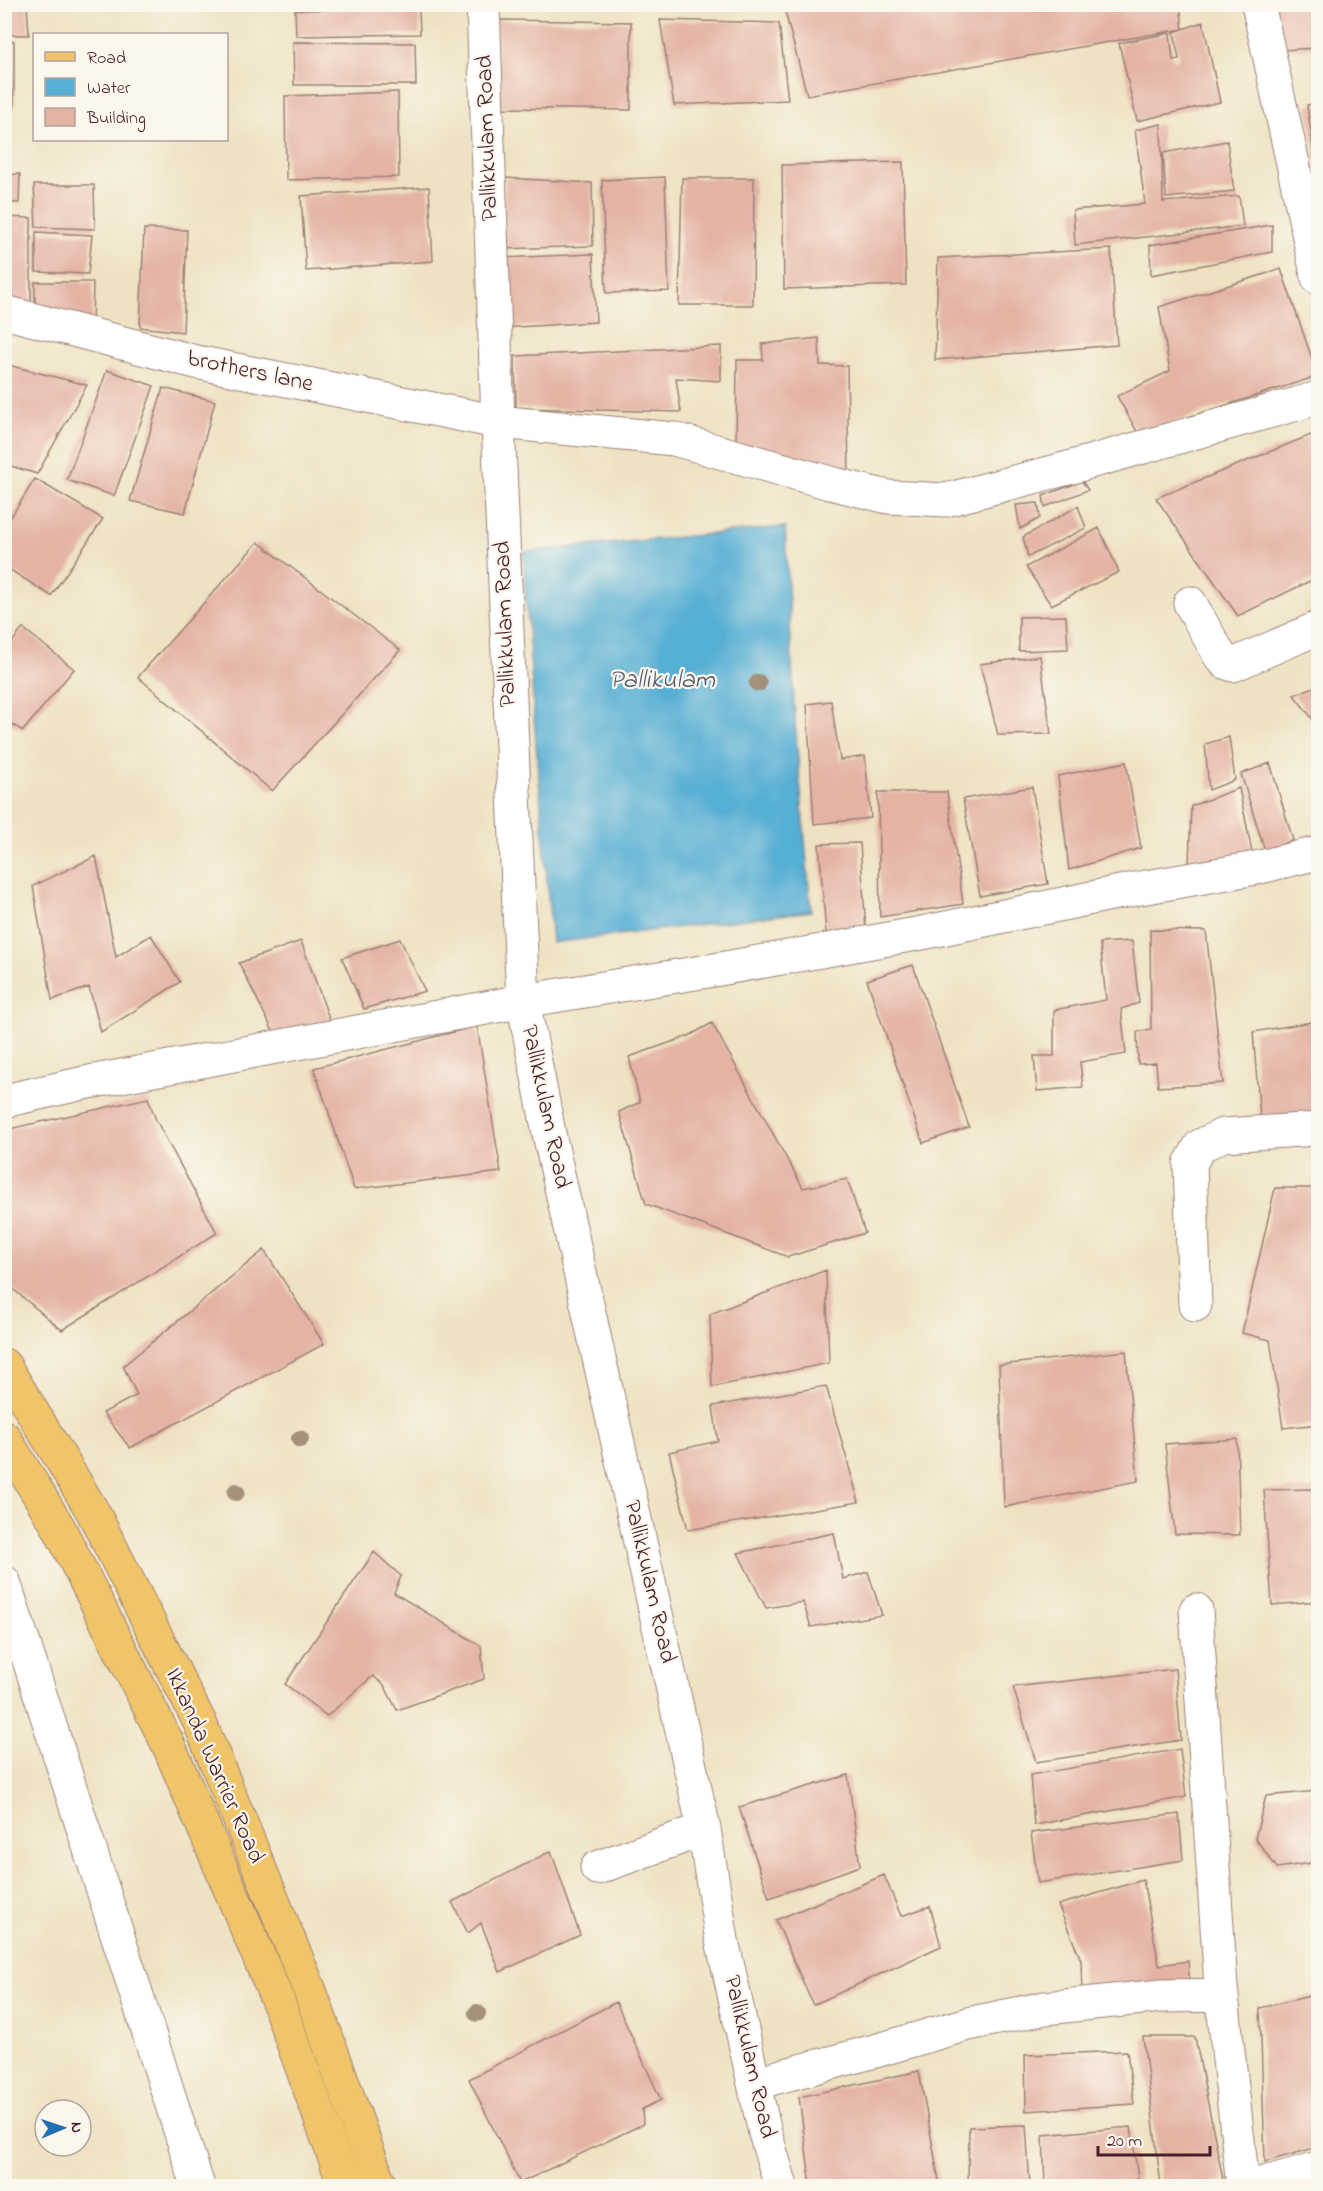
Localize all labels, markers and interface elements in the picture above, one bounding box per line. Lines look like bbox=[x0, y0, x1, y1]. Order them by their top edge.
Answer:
legend bbox=[33, 33, 228, 141]
text: Road bbox=[87, 46, 126, 72]
street label: Pallikkulam Road bbox=[468, 54, 508, 222]
text: Water bbox=[87, 76, 131, 102]
text: Building bbox=[86, 106, 146, 133]
street label: brothers lane bbox=[184, 342, 316, 402]
street label: Pallikkulam Road bbox=[486, 540, 526, 708]
water label: Pallikulam bbox=[609, 662, 716, 700]
street label: Pallikkulam Road bbox=[511, 1022, 580, 1192]
street label: Pallikkulam Road bbox=[613, 1497, 685, 1667]
street label: Ikkanda Warrier Road bbox=[155, 1662, 273, 1870]
street label: Pallikkulam Road bbox=[713, 1972, 785, 2142]
north arrow bbox=[33, 2098, 93, 2158]
scale bar bbox=[1098, 2119, 1210, 2157]
text: N bbox=[64, 2122, 88, 2134]
text: 20 m bbox=[1107, 2129, 1142, 2155]

